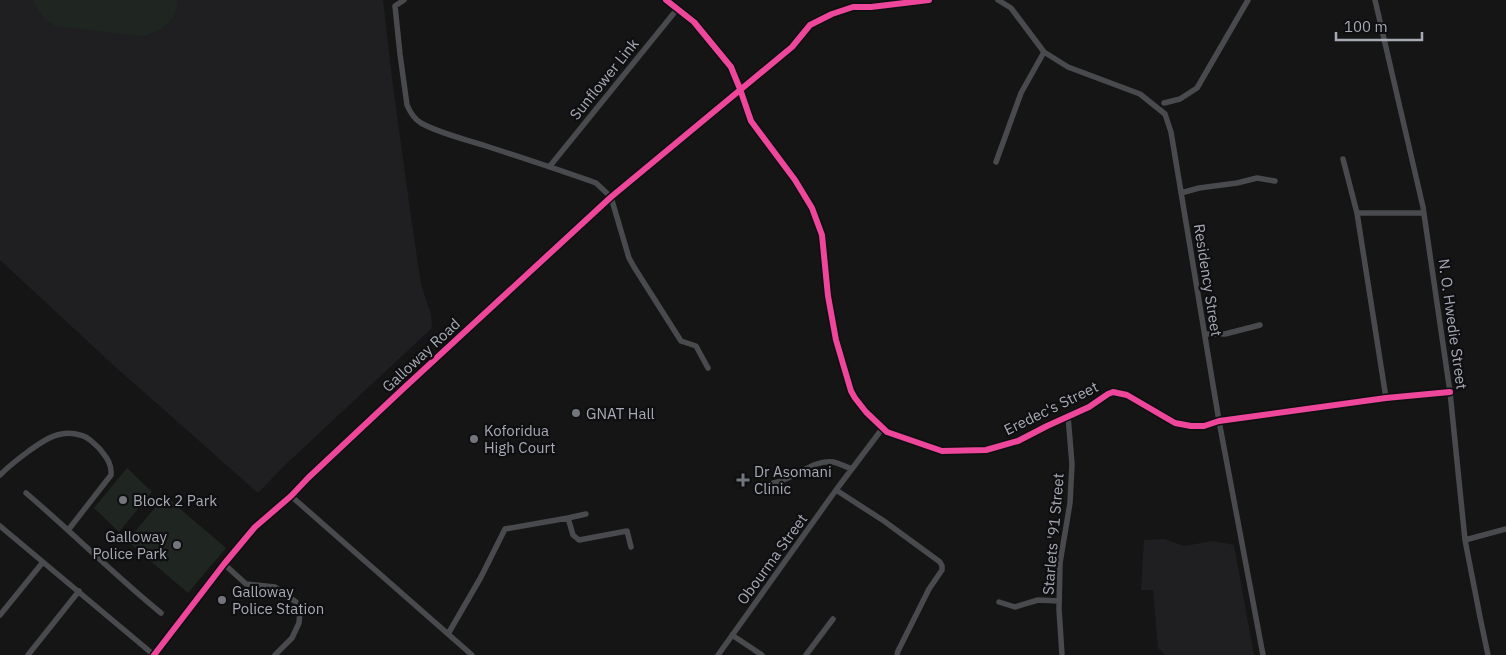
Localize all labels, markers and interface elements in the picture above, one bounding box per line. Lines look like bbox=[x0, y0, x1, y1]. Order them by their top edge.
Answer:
scale bar bbox=[1336, 10, 1422, 42]
text: 100 m bbox=[1344, 17, 1388, 36]
street label: Sunflower Link bbox=[565, 34, 643, 124]
street label: Residency Street bbox=[1190, 222, 1226, 338]
street label: N. O. Hwedie Street bbox=[1434, 257, 1472, 391]
street label: Galloway Road bbox=[378, 314, 464, 396]
street label: Eredec's Street bbox=[1001, 377, 1101, 439]
place label: GNAT Hall bbox=[586, 404, 655, 423]
marker: GNAT Hall bbox=[570, 407, 582, 419]
place label: Koforidua High Court bbox=[484, 421, 555, 457]
marker: Koforidua High Court bbox=[468, 433, 480, 445]
place label: Dr Asomani Clinic bbox=[754, 462, 832, 498]
street label: Starlets '91 Street bbox=[1038, 472, 1068, 596]
marker: Dr Asomani Clinic bbox=[736, 473, 750, 487]
place label: Block 2 Park bbox=[133, 491, 217, 510]
marker: Block 2 Park bbox=[117, 494, 129, 506]
street label: Obourma Street bbox=[733, 510, 811, 608]
place label: Galloway Police Park bbox=[92, 527, 168, 563]
marker: Galloway Police Park bbox=[171, 539, 183, 551]
place label: Galloway Police Station bbox=[232, 582, 324, 618]
marker: Galloway Police Station bbox=[216, 594, 228, 606]

